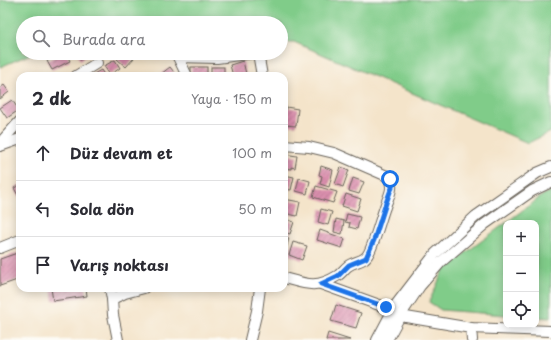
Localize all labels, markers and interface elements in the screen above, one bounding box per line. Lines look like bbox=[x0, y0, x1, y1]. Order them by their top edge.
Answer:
search box bbox=[16, 16, 288, 60]
icon: search bbox=[30, 27, 52, 49]
text: Burada ara bbox=[62, 27, 145, 50]
text: 2 dk bbox=[32, 85, 71, 111]
text: Yaya · 150 m bbox=[191, 89, 272, 108]
text: Düz devam et bbox=[70, 141, 173, 164]
icon: ahead bbox=[32, 142, 54, 164]
text: 100 m bbox=[232, 143, 272, 162]
route start bbox=[381, 170, 399, 188]
text: Sola dön bbox=[70, 197, 134, 220]
icon: left bbox=[32, 198, 54, 220]
text: 50 m bbox=[238, 199, 272, 218]
map controls bbox=[503, 220, 539, 328]
button: + bbox=[503, 220, 539, 256]
text: Varış noktası bbox=[70, 253, 169, 276]
icon: arrive bbox=[32, 254, 54, 276]
button: − bbox=[503, 256, 539, 292]
button: locate bbox=[503, 292, 539, 328]
route end bbox=[377, 298, 395, 316]

